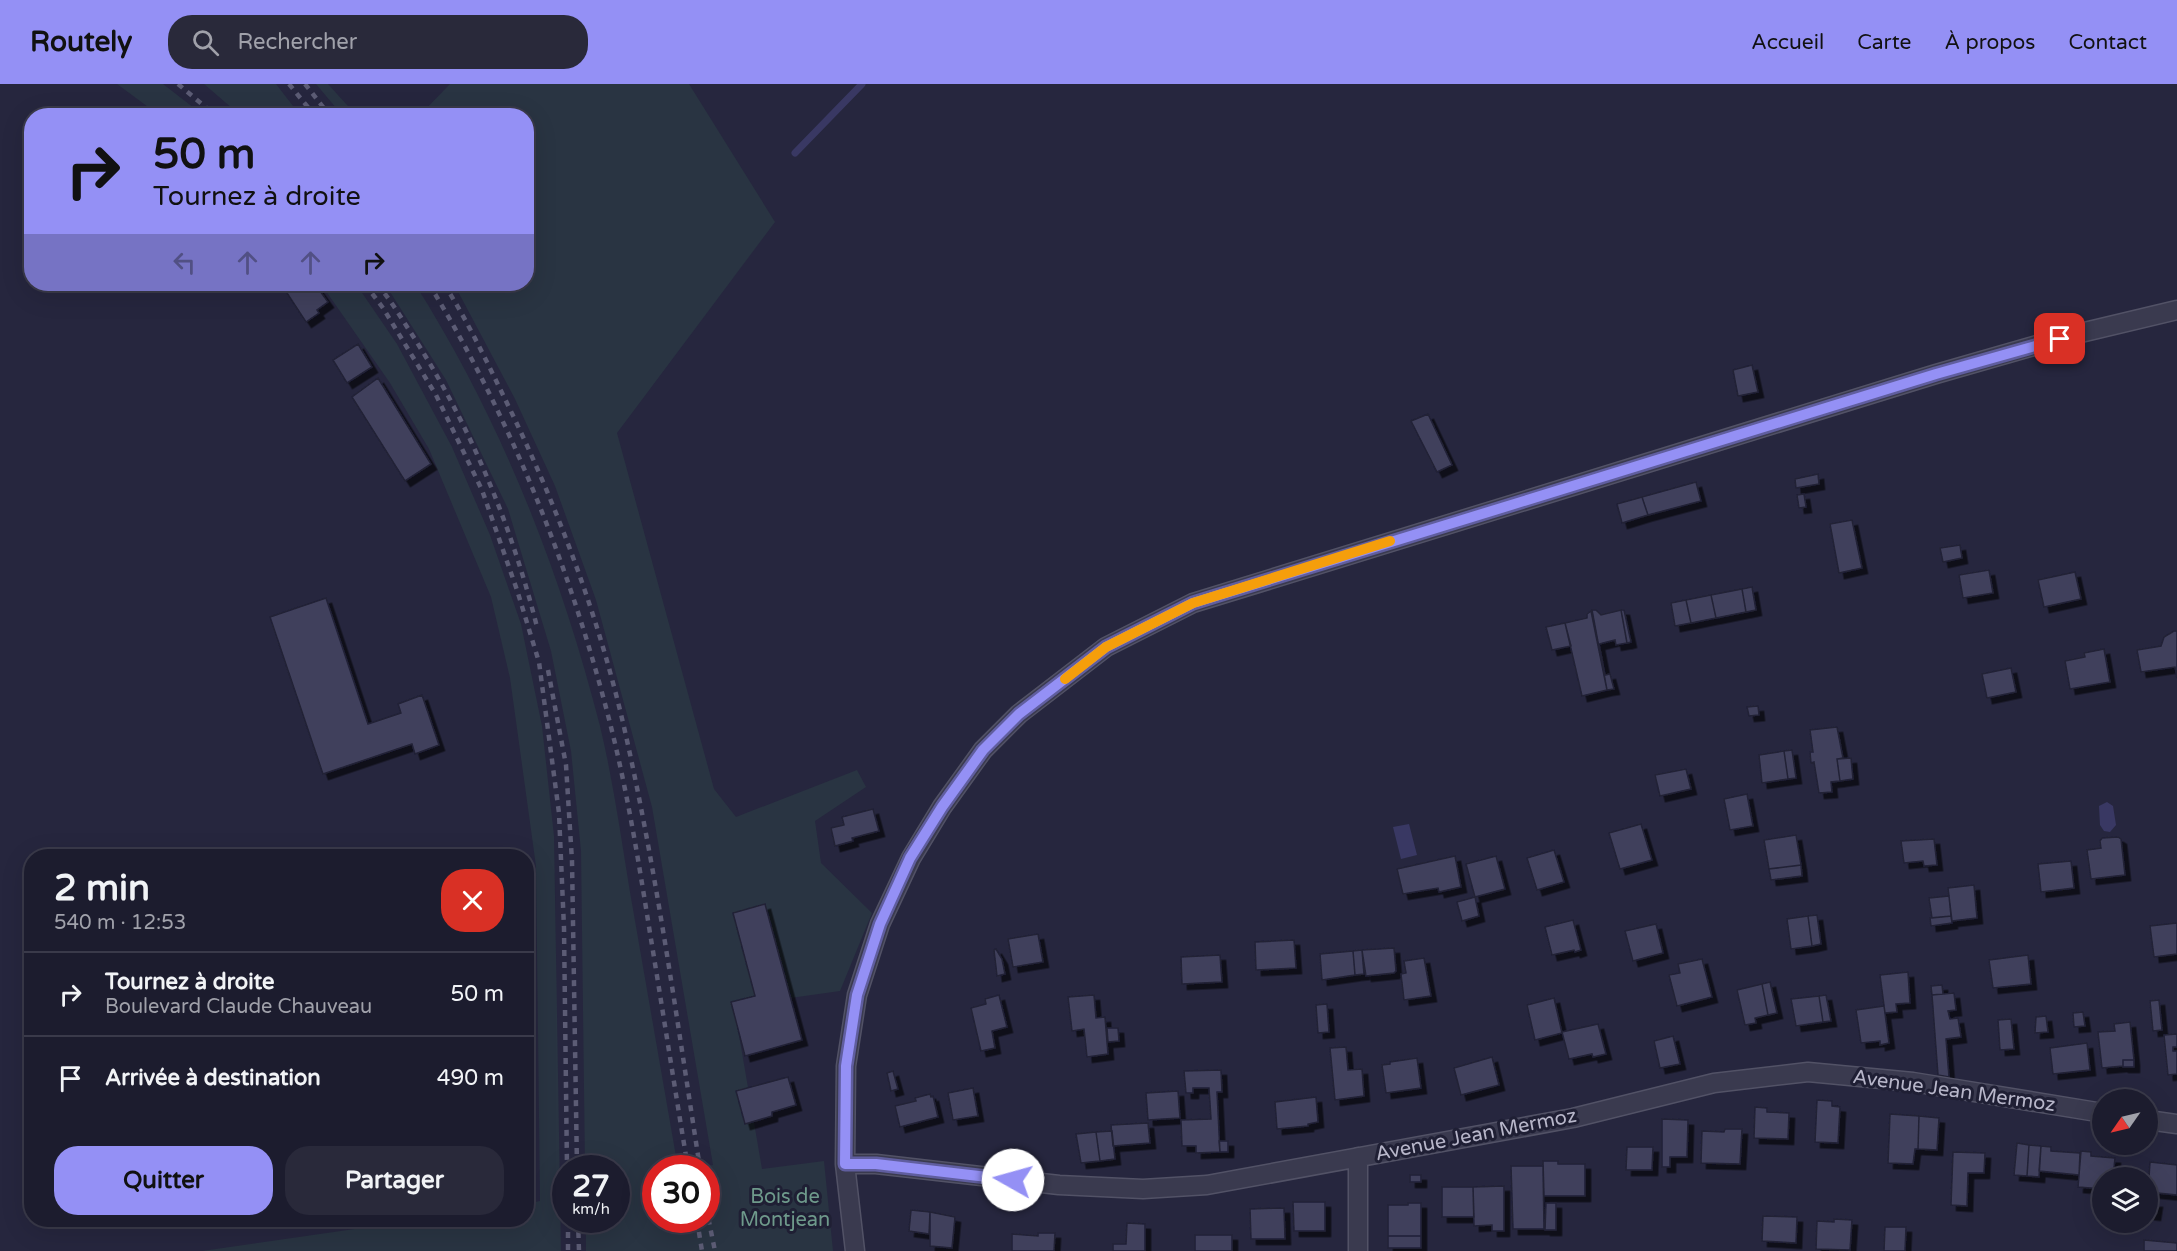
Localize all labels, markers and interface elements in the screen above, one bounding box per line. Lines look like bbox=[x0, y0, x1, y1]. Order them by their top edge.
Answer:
search box bbox=[168, 15, 588, 69]
text: Routely bbox=[30, 25, 132, 59]
icon: search bbox=[189, 26, 222, 59]
text: Rechercher bbox=[237, 29, 357, 55]
text: Accueil bbox=[1751, 30, 1824, 55]
text: Carte bbox=[1857, 30, 1911, 55]
text: À propos bbox=[1944, 30, 2035, 55]
text: Contact bbox=[2068, 30, 2147, 55]
text: 50 m bbox=[153, 129, 255, 180]
icon: right bbox=[54, 132, 132, 210]
text: Tournez à droite bbox=[153, 180, 361, 213]
icon: left bbox=[168, 246, 201, 279]
icon: ahead bbox=[231, 246, 264, 279]
icon: ahead bbox=[294, 246, 327, 279]
icon: right bbox=[357, 246, 390, 279]
pin bbox=[2034, 313, 2085, 364]
icon: arrive bbox=[2043, 322, 2076, 355]
text: 2 min bbox=[54, 867, 150, 910]
button: close bbox=[441, 869, 504, 932]
text: 540 m · 12:53 bbox=[54, 911, 186, 935]
text: Tournez à droite bbox=[105, 969, 274, 995]
icon: right bbox=[54, 978, 87, 1011]
text: 50 m bbox=[450, 981, 504, 1007]
text: Boulevard Claude Chauveau bbox=[105, 995, 372, 1019]
icon: arrive bbox=[54, 1062, 87, 1095]
text: Arrivée à destination bbox=[105, 1065, 321, 1091]
text: 490 m bbox=[437, 1065, 504, 1091]
street label: Avenue Jean Mermoz bbox=[1851, 1065, 2057, 1117]
north arrow bbox=[2092, 1089, 2158, 1155]
map controls bbox=[2092, 1089, 2158, 1233]
street label: Avenue Jean Mermoz bbox=[1373, 1104, 1579, 1166]
button: Quitter bbox=[54, 1146, 273, 1215]
button: Partager bbox=[285, 1146, 504, 1215]
position arrow bbox=[981, 1148, 1045, 1212]
speed limit sign: 30 bbox=[642, 1155, 720, 1233]
button: layers bbox=[2092, 1167, 2158, 1233]
text: 27 bbox=[572, 1168, 610, 1205]
park label: Bois de Montjean bbox=[740, 1185, 830, 1232]
text: km/h bbox=[572, 1200, 610, 1218]

